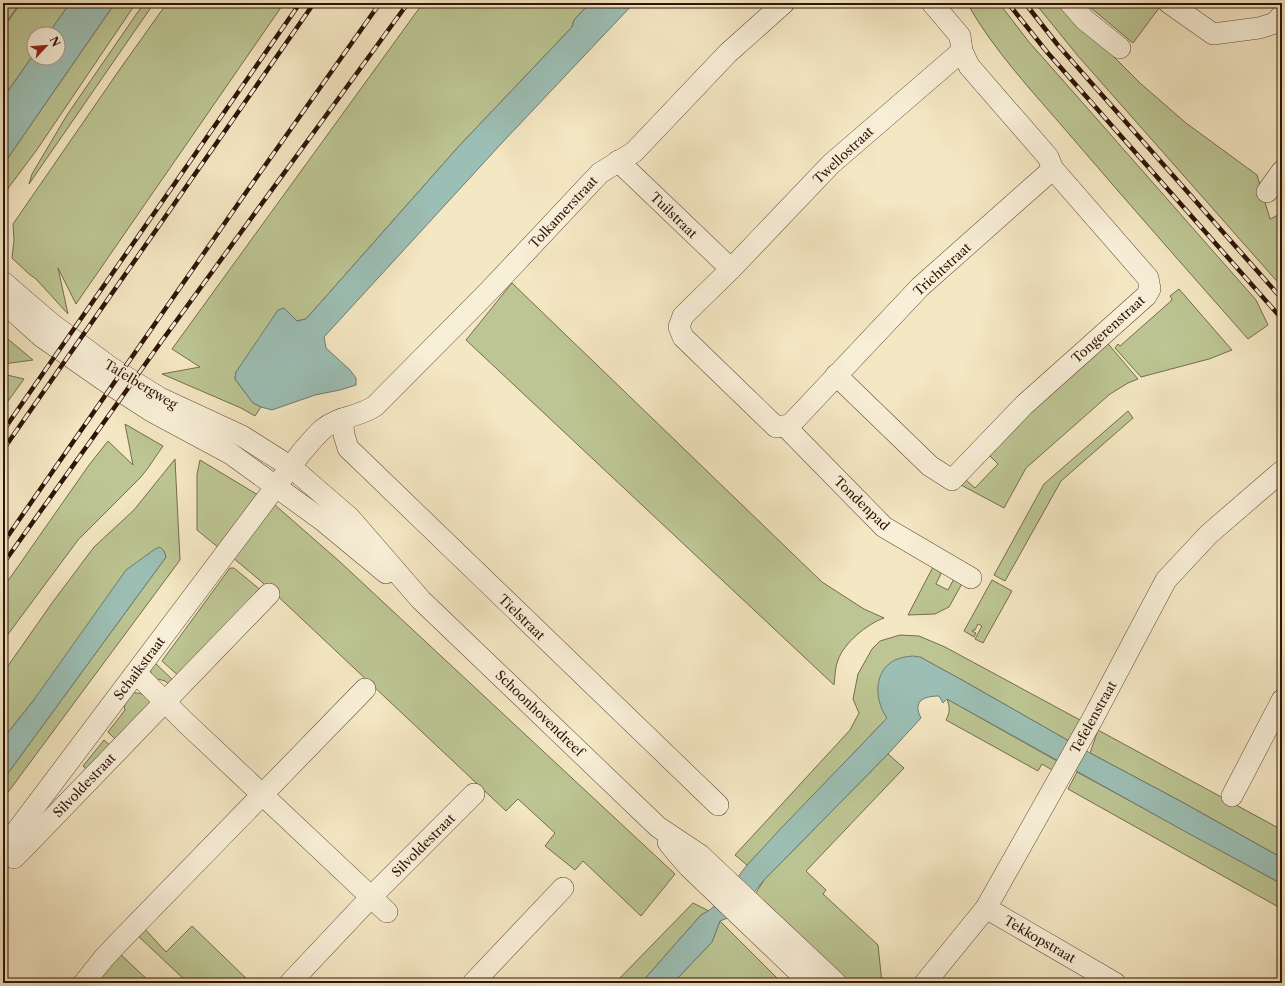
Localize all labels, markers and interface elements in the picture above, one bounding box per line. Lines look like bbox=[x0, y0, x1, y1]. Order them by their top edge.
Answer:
north arrow bbox=[26, 26, 66, 66]
text: N bbox=[47, 34, 64, 49]
street label: Twellostraat bbox=[810, 123, 877, 187]
street label: Tolkamerstraat bbox=[525, 172, 601, 252]
street label: Tuilstraat bbox=[647, 189, 701, 242]
street label: Trichtstraat bbox=[910, 239, 974, 299]
street label: Tongerenstraat bbox=[1068, 292, 1148, 366]
street label: Tafelbergweg bbox=[101, 356, 181, 412]
street label: Tondenpad bbox=[831, 473, 893, 533]
street label: Tielstraat bbox=[495, 591, 549, 643]
street label: Schaikstraat bbox=[110, 633, 168, 703]
street label: Schoonhovendreef bbox=[492, 667, 589, 760]
street label: Tefelenstraat bbox=[1066, 677, 1120, 756]
street label: Silvoldestraat bbox=[49, 749, 119, 820]
street label: Silvoldestraat bbox=[388, 810, 458, 880]
street label: Tekkopstraat bbox=[1001, 912, 1079, 966]

